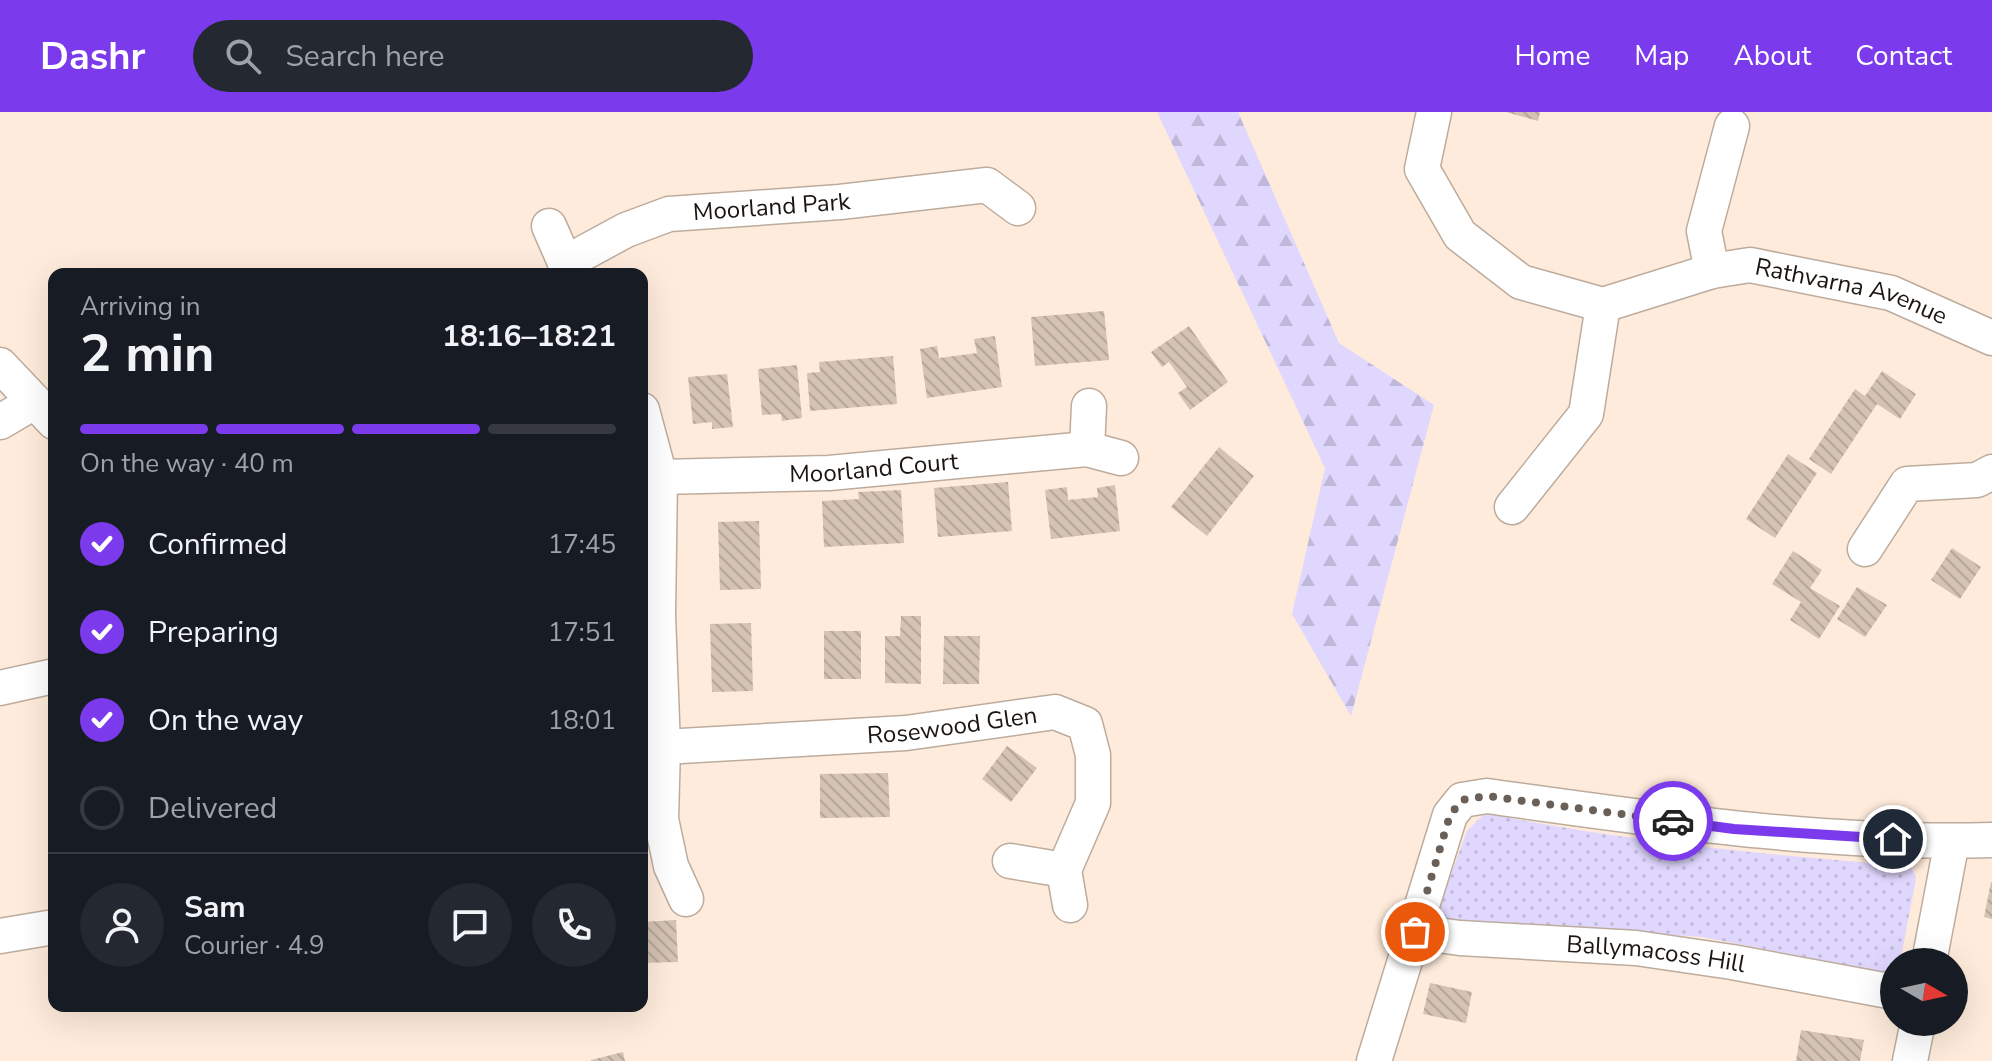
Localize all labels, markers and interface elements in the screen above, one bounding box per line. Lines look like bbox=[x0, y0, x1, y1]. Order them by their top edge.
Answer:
search box bbox=[193, 20, 753, 92]
text: Dashr bbox=[40, 31, 145, 82]
icon: search bbox=[221, 34, 265, 78]
text: Search here bbox=[285, 36, 444, 77]
text: Home bbox=[1515, 37, 1590, 75]
text: Map bbox=[1634, 37, 1689, 75]
text: About bbox=[1733, 37, 1811, 75]
text: Contact bbox=[1855, 37, 1952, 75]
street label: Moorland Park bbox=[692, 185, 853, 228]
street label: Rathvarna Avenue bbox=[1752, 250, 1953, 332]
text: Arriving in bbox=[80, 289, 201, 324]
text: 18:16–18:21 bbox=[442, 316, 616, 357]
text: 2 min bbox=[80, 318, 215, 389]
street label: Moorland Court bbox=[789, 445, 960, 490]
text: On the way · 40 m bbox=[80, 446, 294, 481]
icon: check bbox=[80, 522, 124, 566]
text: Confirmed bbox=[148, 524, 288, 565]
text: 17:45 bbox=[548, 527, 616, 562]
icon: check bbox=[80, 610, 124, 654]
text: Preparing bbox=[148, 612, 279, 653]
text: 17:51 bbox=[548, 615, 616, 650]
icon: check bbox=[80, 698, 124, 742]
street label: Rosewood Glen bbox=[866, 699, 1039, 751]
text: On the way bbox=[148, 700, 303, 741]
text: 18:01 bbox=[548, 703, 616, 738]
courier bbox=[1633, 781, 1713, 861]
text: Delivered bbox=[148, 788, 277, 829]
icon: car bbox=[1651, 799, 1695, 843]
pin bbox=[1859, 805, 1927, 873]
icon: home bbox=[1871, 817, 1915, 861]
button: person bbox=[80, 883, 164, 967]
button: chat bbox=[428, 883, 512, 967]
button: phone bbox=[532, 883, 616, 967]
text: Sam bbox=[184, 887, 246, 928]
pin bbox=[1381, 898, 1449, 966]
icon: bag bbox=[1393, 910, 1437, 954]
text: Courier · 4.9 bbox=[184, 928, 325, 963]
street label: Ballymacoss Hill bbox=[1565, 928, 1748, 980]
north arrow bbox=[1880, 948, 1968, 1036]
map controls bbox=[1880, 948, 1968, 1036]

